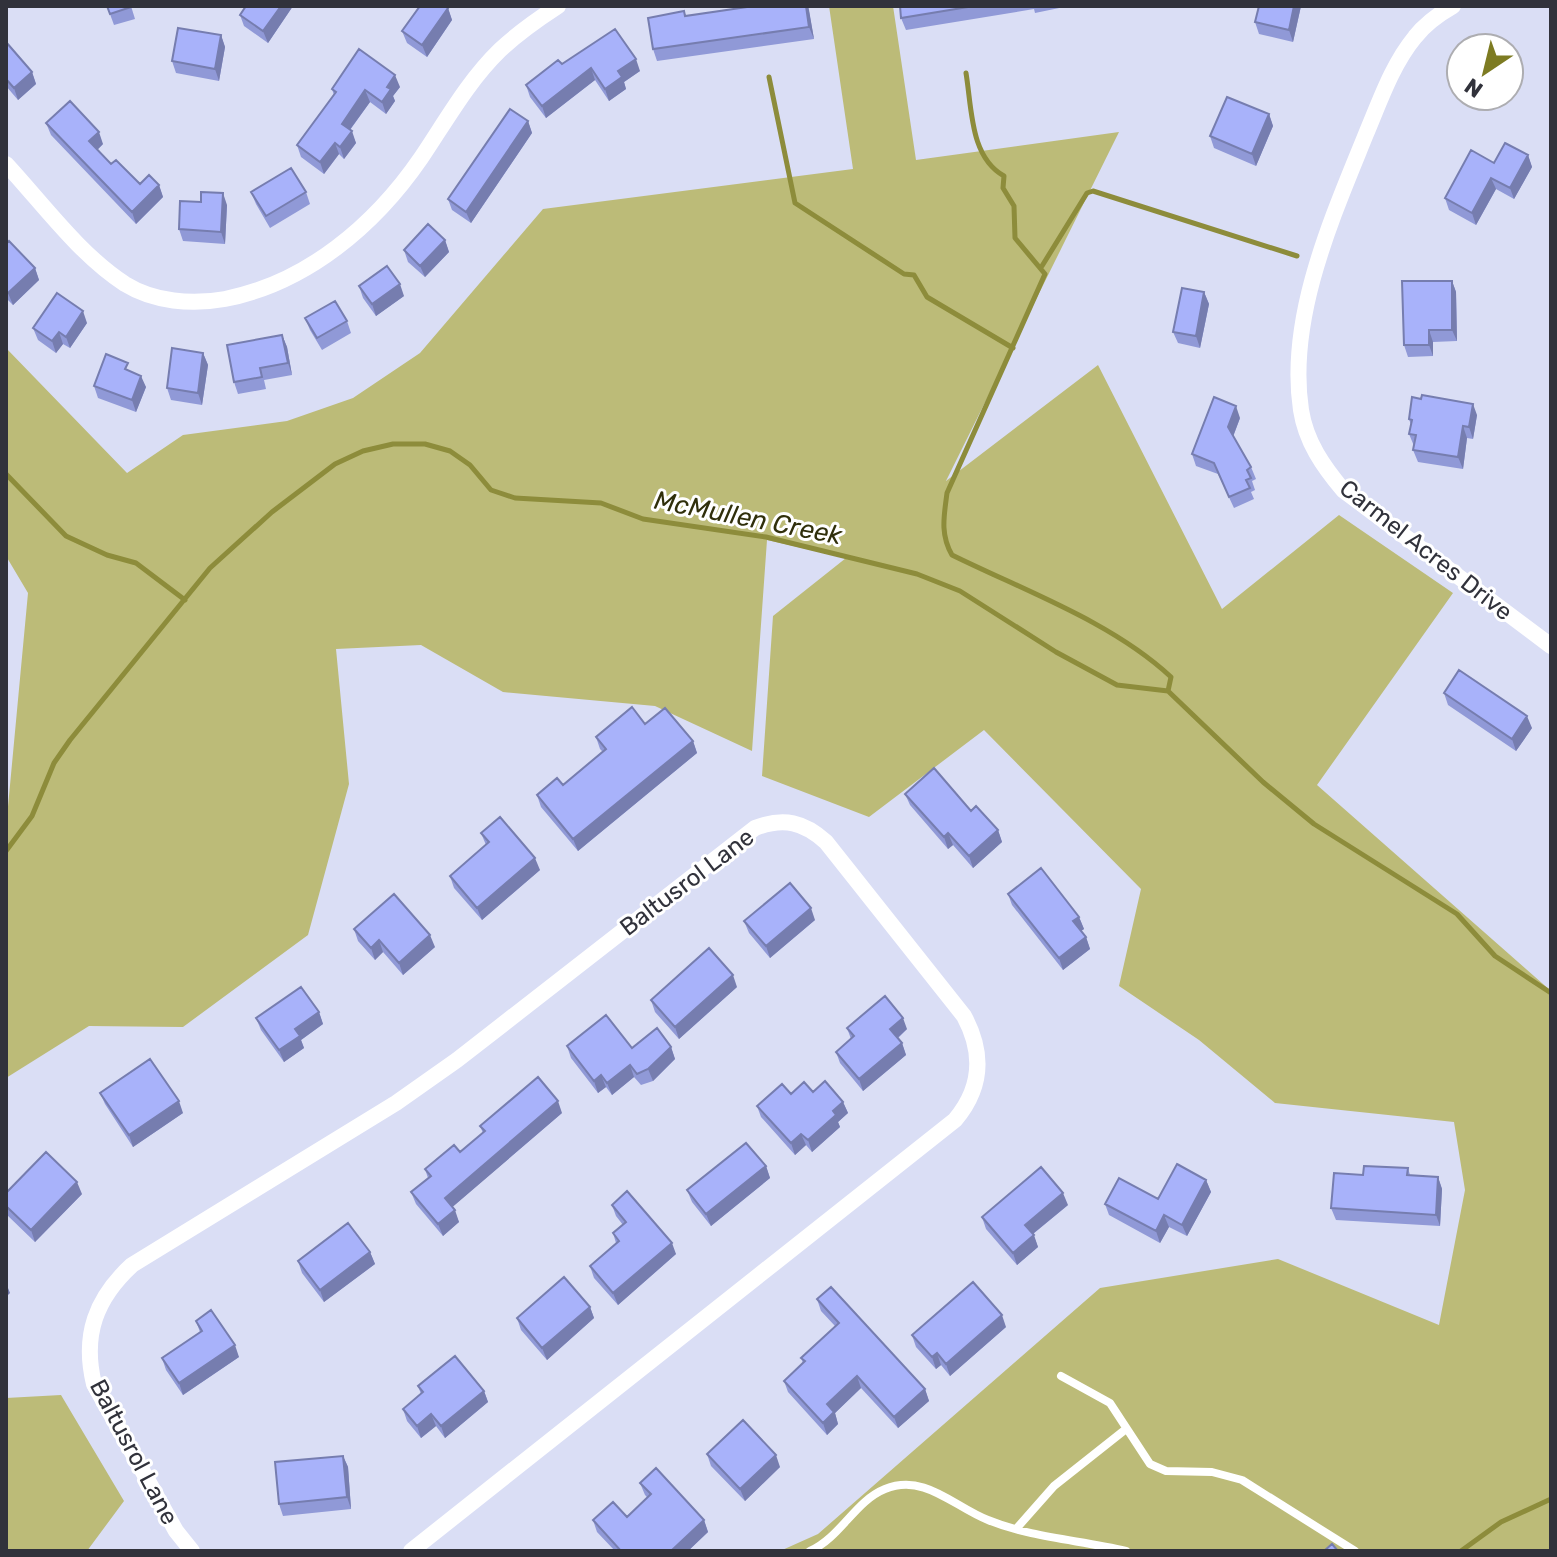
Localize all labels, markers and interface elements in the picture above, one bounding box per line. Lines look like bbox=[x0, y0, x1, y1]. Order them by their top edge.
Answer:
north arrow bbox=[1445, 32, 1525, 112]
text: N bbox=[1460, 72, 1488, 104]
street label: Carmel Acres Drive bbox=[1334, 474, 1518, 626]
water label: McMullen Creek bbox=[652, 485, 845, 551]
street label: Baltusrol Lane bbox=[615, 823, 759, 941]
street label: Baltusrol Lane bbox=[84, 1375, 184, 1529]

